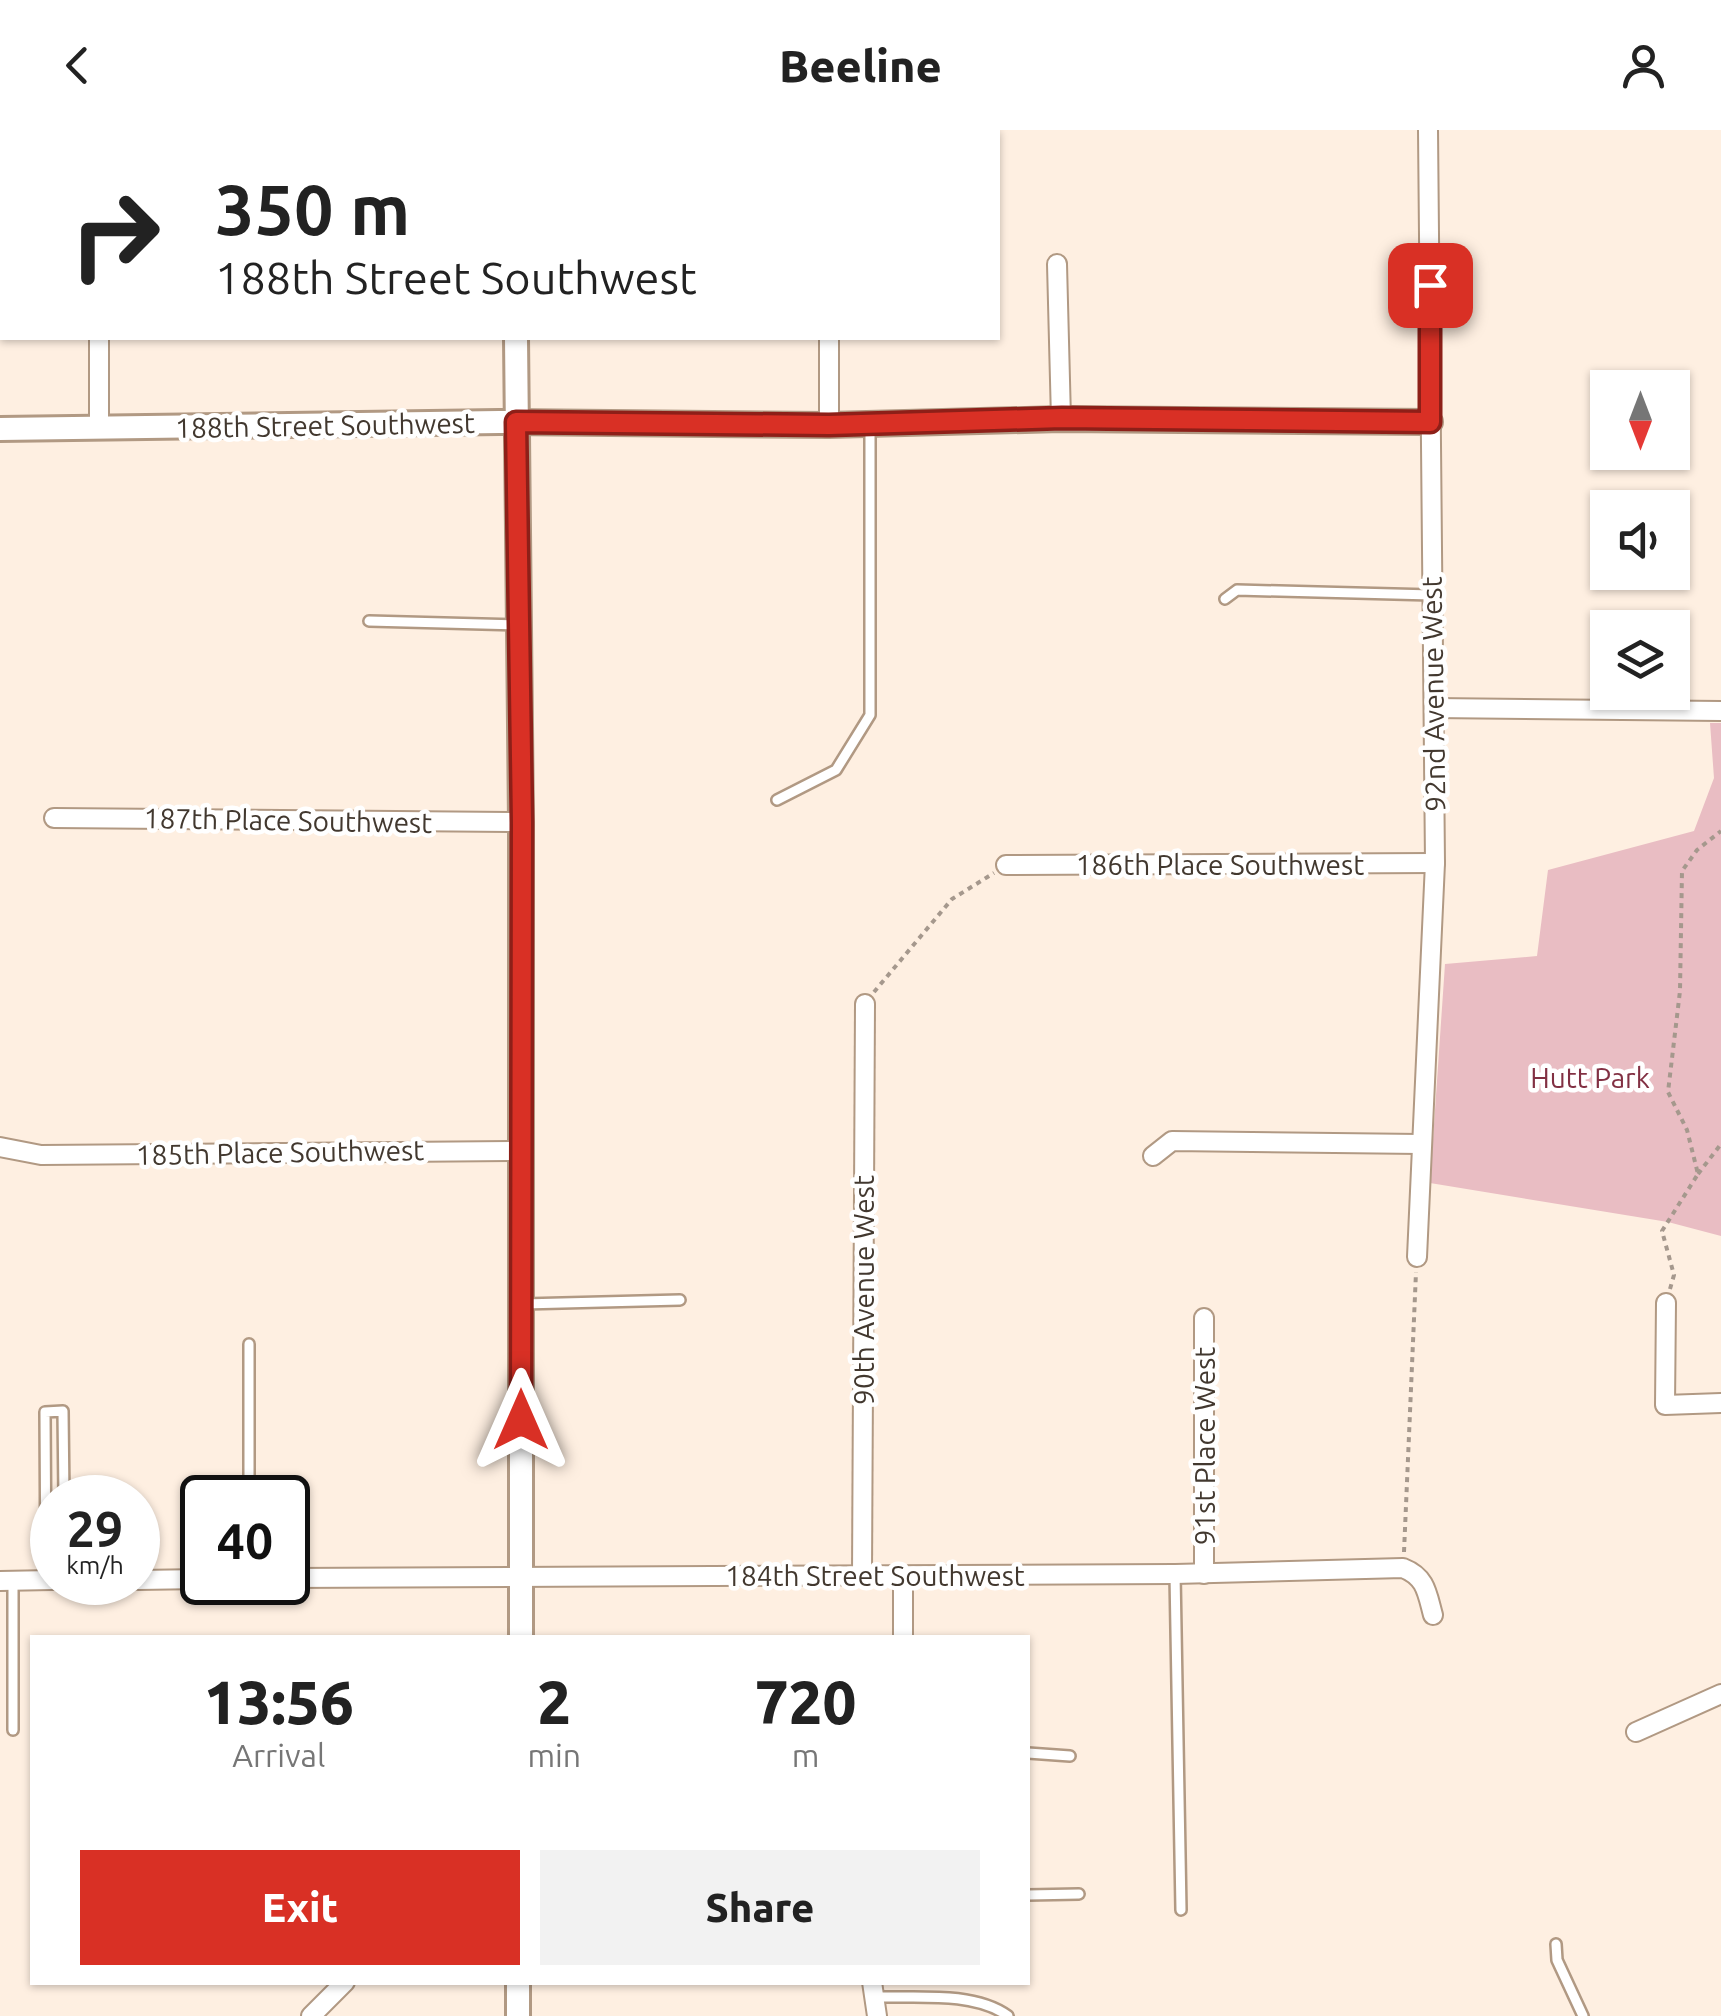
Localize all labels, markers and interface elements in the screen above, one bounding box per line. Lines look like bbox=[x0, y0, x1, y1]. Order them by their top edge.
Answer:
icon: back bbox=[50, 38, 105, 93]
icon: person bbox=[1616, 38, 1671, 93]
text: Beeline bbox=[779, 40, 942, 91]
icon: right bbox=[50, 170, 180, 300]
text: 350 m bbox=[215, 170, 410, 248]
pin bbox=[1388, 243, 1473, 328]
text: 188th Street Southwest bbox=[215, 252, 697, 303]
icon: arrive bbox=[1403, 258, 1458, 313]
north arrow bbox=[1590, 370, 1690, 470]
map controls bbox=[1590, 370, 1690, 710]
street label: 188th Street Southwest bbox=[175, 407, 475, 443]
button: sound bbox=[1590, 490, 1690, 590]
street label: 92nd Avenue West bbox=[1415, 576, 1451, 812]
button: layers bbox=[1590, 610, 1690, 710]
street label: 187th Place Southwest bbox=[144, 802, 432, 838]
street label: 186th Place Southwest bbox=[1076, 849, 1364, 880]
park label: Hutt Park bbox=[1530, 1062, 1650, 1093]
street label: 185th Place Southwest bbox=[136, 1134, 424, 1170]
street label: 90th Avenue West bbox=[848, 1175, 879, 1405]
street label: 91st Place West bbox=[1189, 1347, 1220, 1545]
position arrow bbox=[469, 1368, 573, 1472]
speed limit sign: 40 bbox=[180, 1475, 310, 1605]
text: 29 bbox=[67, 1500, 123, 1556]
text: km/h bbox=[66, 1551, 124, 1579]
street label: 184th Street Southwest bbox=[725, 1560, 1025, 1591]
text: 13:56 bbox=[204, 1668, 354, 1735]
text: 2 bbox=[537, 1668, 571, 1735]
text: 720 bbox=[755, 1668, 856, 1735]
text: Arrival bbox=[232, 1737, 325, 1773]
text: min bbox=[527, 1737, 581, 1773]
text: m bbox=[792, 1737, 819, 1773]
button: Exit bbox=[80, 1850, 520, 1965]
button: Share bbox=[540, 1850, 980, 1965]

